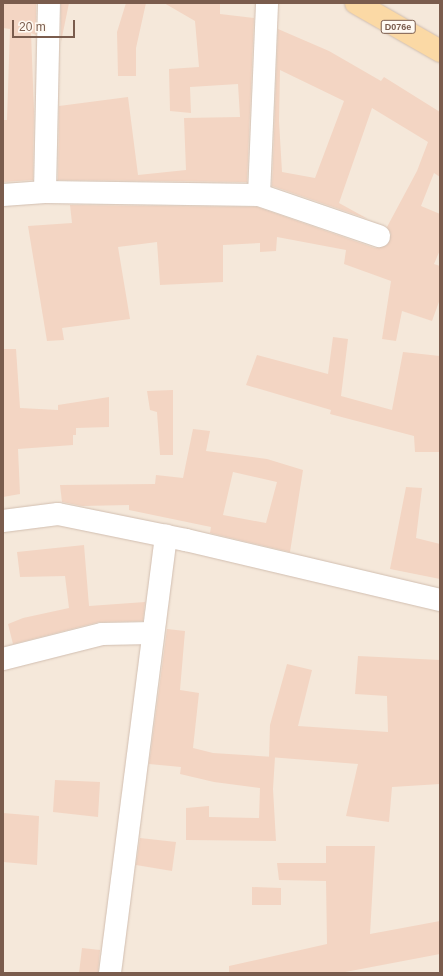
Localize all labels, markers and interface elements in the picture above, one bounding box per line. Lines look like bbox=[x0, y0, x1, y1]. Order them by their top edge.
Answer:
scale bar bbox=[14, 12, 77, 38]
text: 20 m bbox=[19, 20, 46, 34]
road number: D076e bbox=[380, 20, 416, 34]

